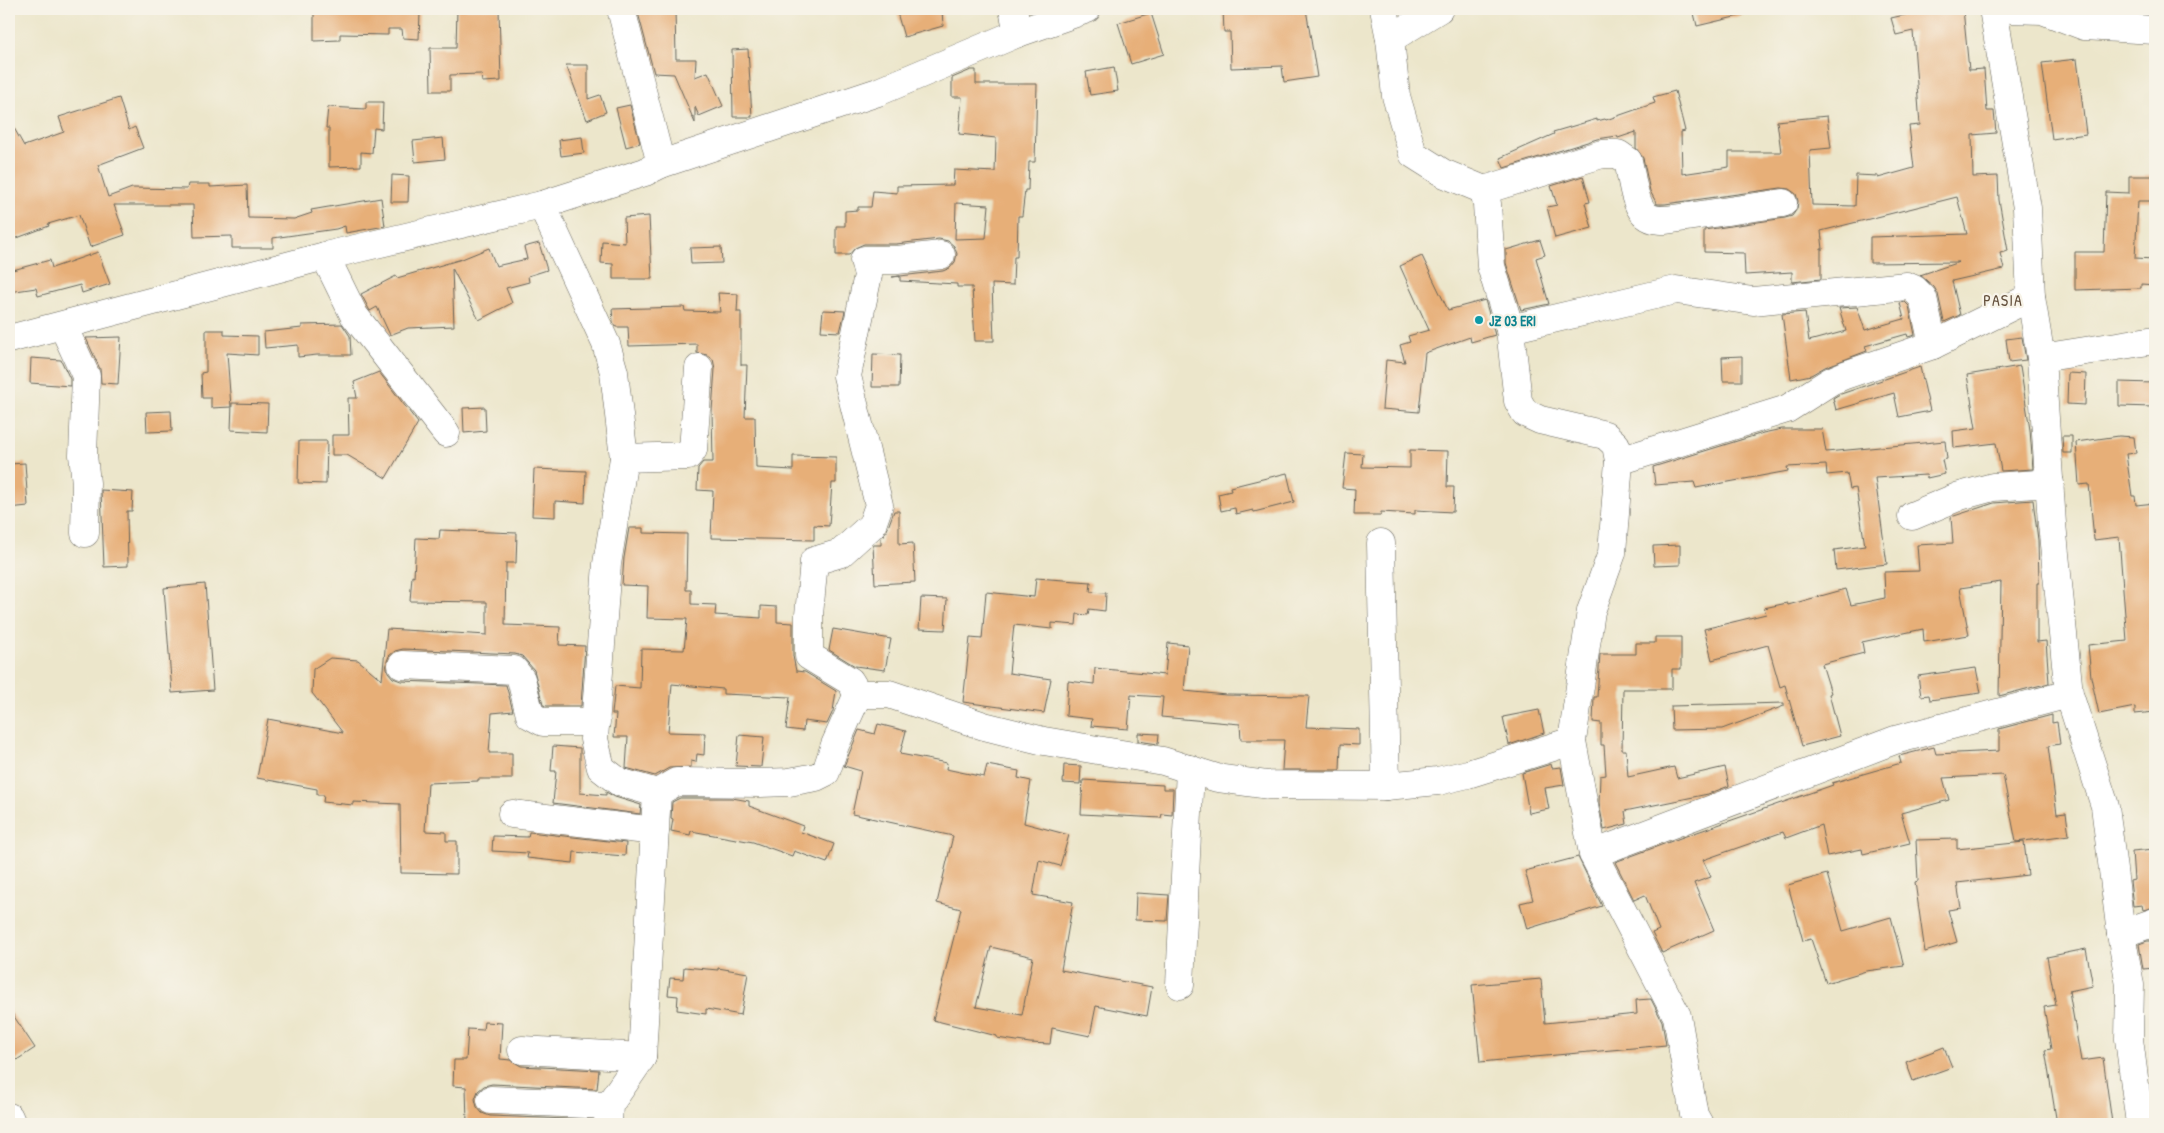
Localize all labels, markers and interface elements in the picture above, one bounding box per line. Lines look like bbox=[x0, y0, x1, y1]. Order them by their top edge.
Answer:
district label: PASIA bbox=[1983, 289, 2023, 311]
place label: JZ 03 ERI bbox=[1489, 311, 1536, 330]
marker: JZ 03 ERI bbox=[1473, 314, 1485, 326]

